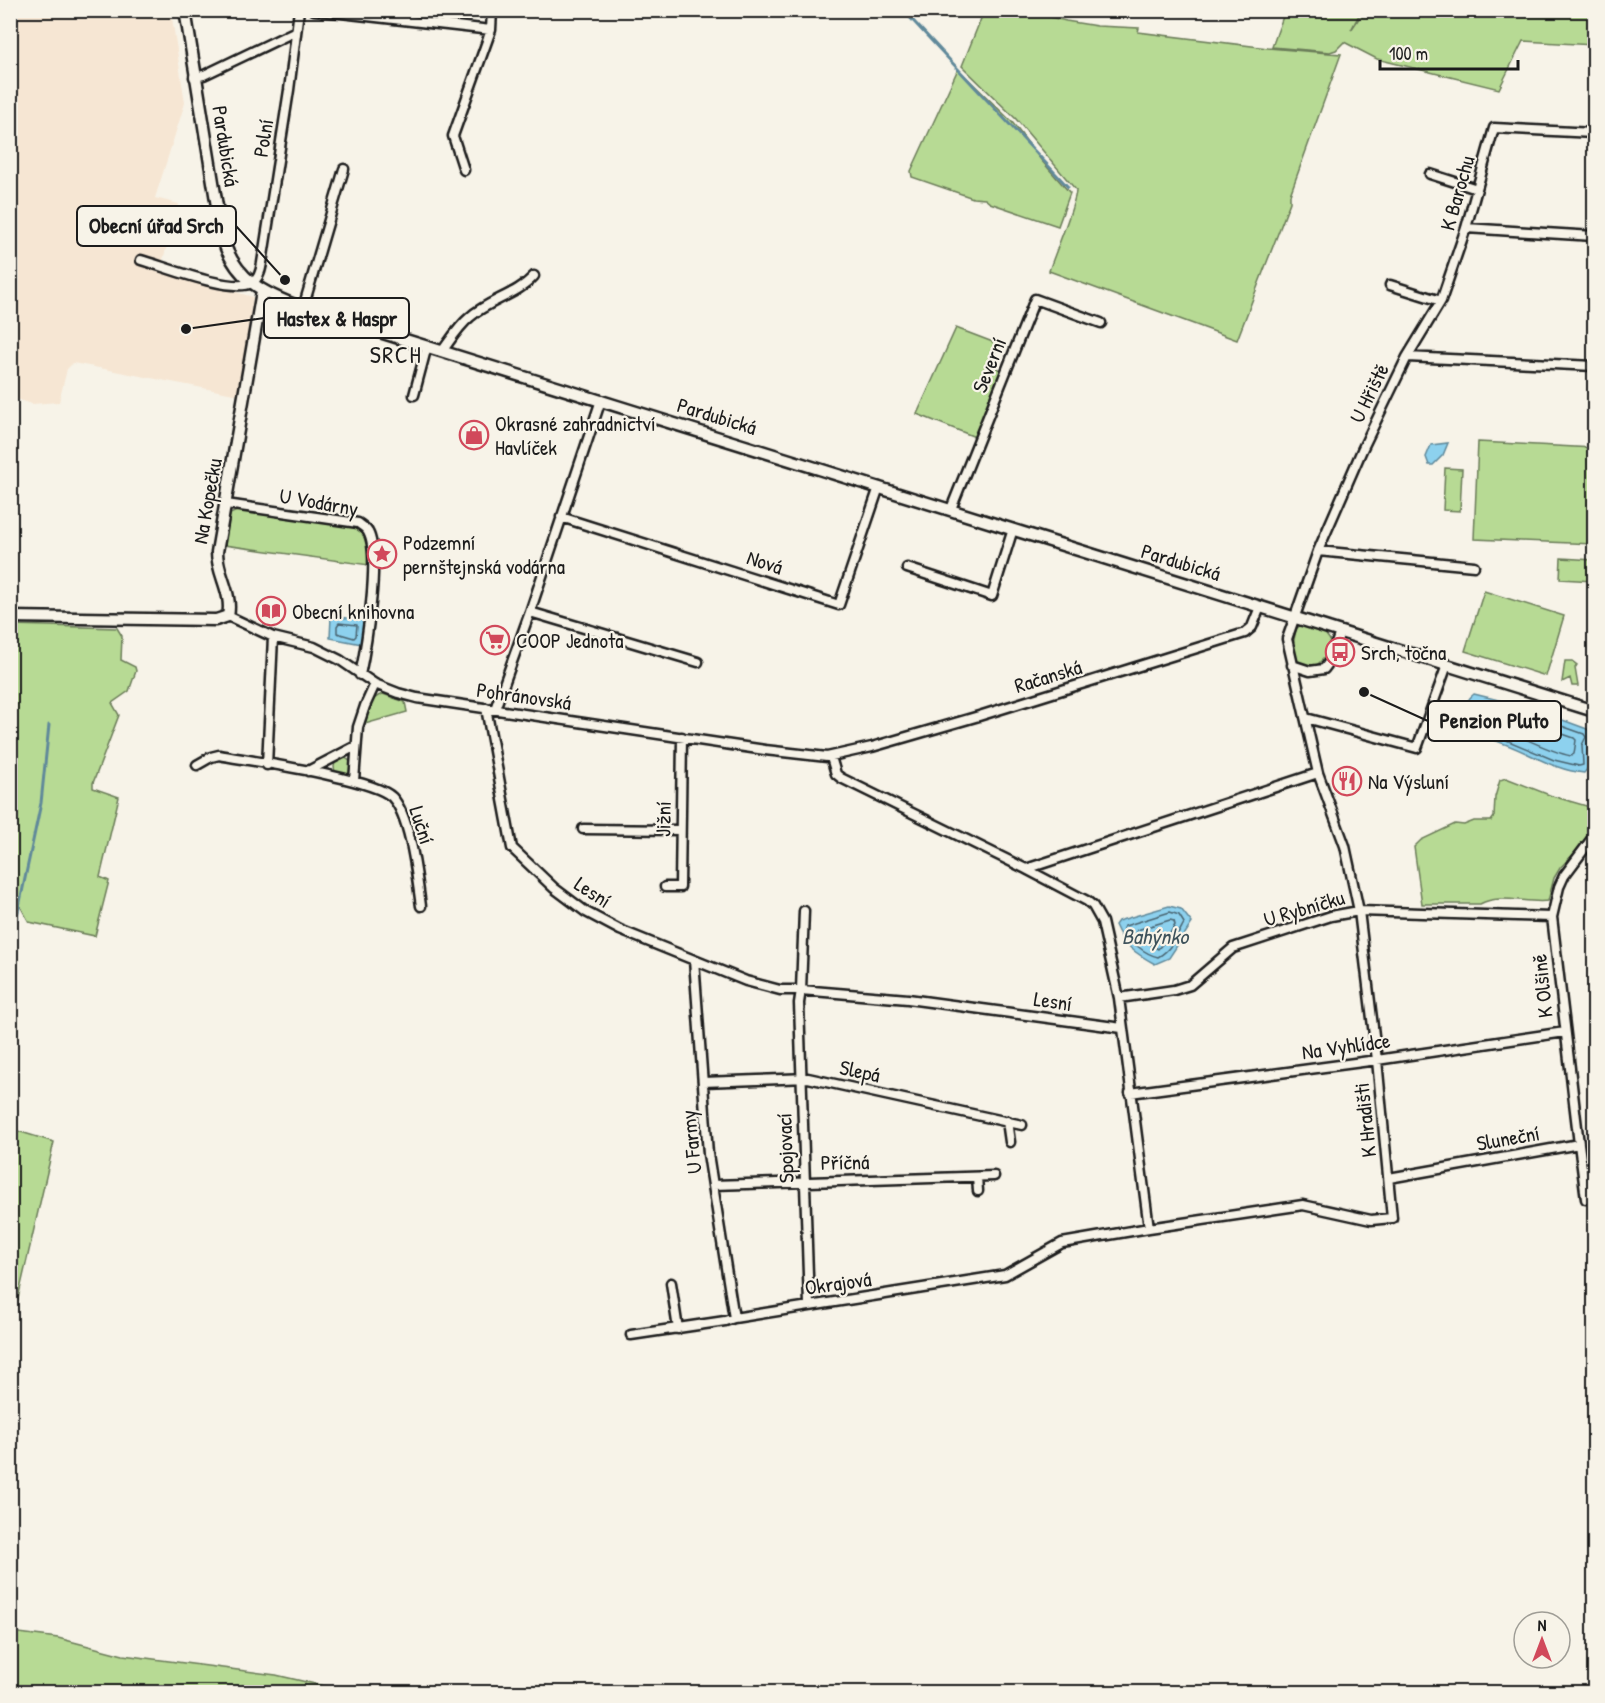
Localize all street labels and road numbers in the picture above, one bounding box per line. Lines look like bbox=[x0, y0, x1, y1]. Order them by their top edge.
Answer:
street label: Pardubická bbox=[205, 103, 247, 189]
street label: Polní bbox=[246, 117, 280, 159]
street label: K Barochu bbox=[1433, 152, 1482, 234]
street label: Severní bbox=[965, 333, 1013, 397]
street label: U Hřiště bbox=[1342, 358, 1396, 428]
street label: Pardubická bbox=[674, 390, 760, 442]
street label: Na Kopečku bbox=[185, 455, 229, 546]
street label: U Vodárny bbox=[277, 481, 361, 523]
street label: Pardubická bbox=[1138, 536, 1224, 588]
street label: Nová bbox=[743, 543, 787, 581]
street label: Račanská bbox=[1011, 652, 1085, 700]
street label: Pohránovská bbox=[475, 675, 573, 717]
street label: Jižní bbox=[648, 801, 678, 837]
street label: Luční bbox=[402, 802, 442, 848]
street label: Lesní bbox=[569, 869, 617, 915]
street label: U Rybníčku bbox=[1260, 882, 1348, 933]
street label: K Olšině bbox=[1524, 953, 1560, 1019]
street label: Lesní bbox=[1032, 984, 1074, 1018]
street label: Na Vyhlídce bbox=[1300, 1025, 1392, 1067]
street label: Slepá bbox=[837, 1053, 883, 1089]
street label: K Hradišti bbox=[1347, 1081, 1383, 1159]
street label: U Farmy bbox=[673, 1109, 709, 1175]
street label: Spojovací bbox=[769, 1113, 801, 1183]
street label: Sluneční bbox=[1474, 1118, 1542, 1158]
street label: Příčná bbox=[820, 1147, 870, 1177]
street label: Okrajová bbox=[803, 1264, 873, 1302]

